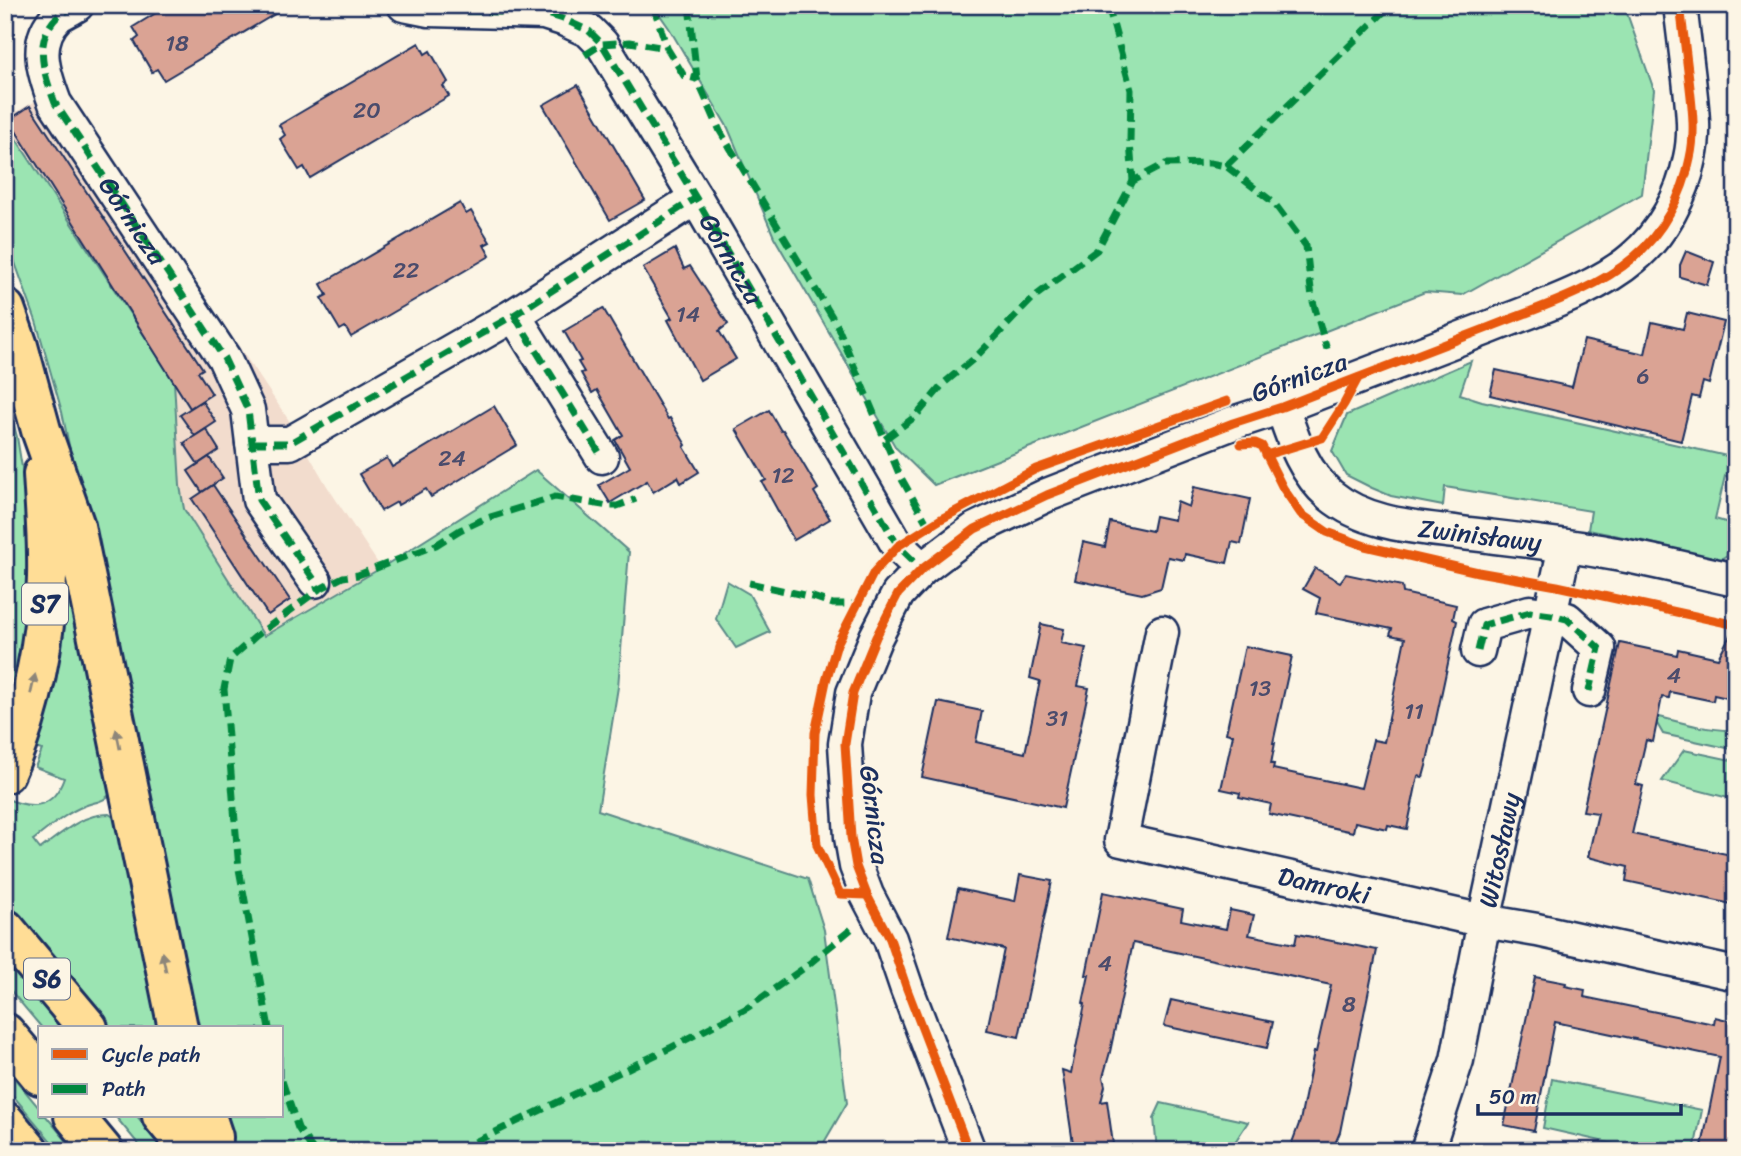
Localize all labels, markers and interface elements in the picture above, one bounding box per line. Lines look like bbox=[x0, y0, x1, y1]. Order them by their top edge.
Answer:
house number: 18 bbox=[165, 23, 189, 64]
house number: 20 bbox=[353, 90, 381, 131]
street label: Górnicza bbox=[86, 166, 180, 276]
street label: Górnicza bbox=[686, 204, 777, 314]
house number: 22 bbox=[393, 250, 419, 291]
house number: 14 bbox=[676, 294, 700, 335]
street label: Górnicza bbox=[1244, 338, 1355, 416]
house number: 6 bbox=[1636, 356, 1650, 397]
house number: 24 bbox=[438, 438, 466, 479]
house number: 12 bbox=[771, 455, 795, 496]
street label: Zwinisławy bbox=[1415, 505, 1545, 565]
road number: S7 bbox=[22, 584, 68, 624]
house number: 4 bbox=[1667, 655, 1681, 696]
house number: 13 bbox=[1249, 668, 1272, 709]
one-way arrow bbox=[28, 673, 39, 695]
house number: 11 bbox=[1404, 691, 1424, 732]
house number: 31 bbox=[1046, 698, 1068, 739]
one-way arrow bbox=[112, 728, 123, 750]
street label: Górnicza bbox=[846, 763, 904, 868]
street label: Witosławy bbox=[1465, 788, 1534, 912]
street label: Damroki bbox=[1273, 853, 1375, 918]
house number: 4 bbox=[1098, 943, 1112, 984]
one-way arrow bbox=[158, 951, 169, 973]
road number: S6 bbox=[24, 959, 70, 1000]
house number: 8 bbox=[1342, 984, 1356, 1025]
legend bbox=[38, 1026, 284, 1118]
text: Cycle path bbox=[102, 1036, 201, 1074]
text: Path bbox=[102, 1070, 145, 1108]
scale bar bbox=[1478, 1072, 1682, 1116]
text: 50 m bbox=[1489, 1078, 1537, 1116]

